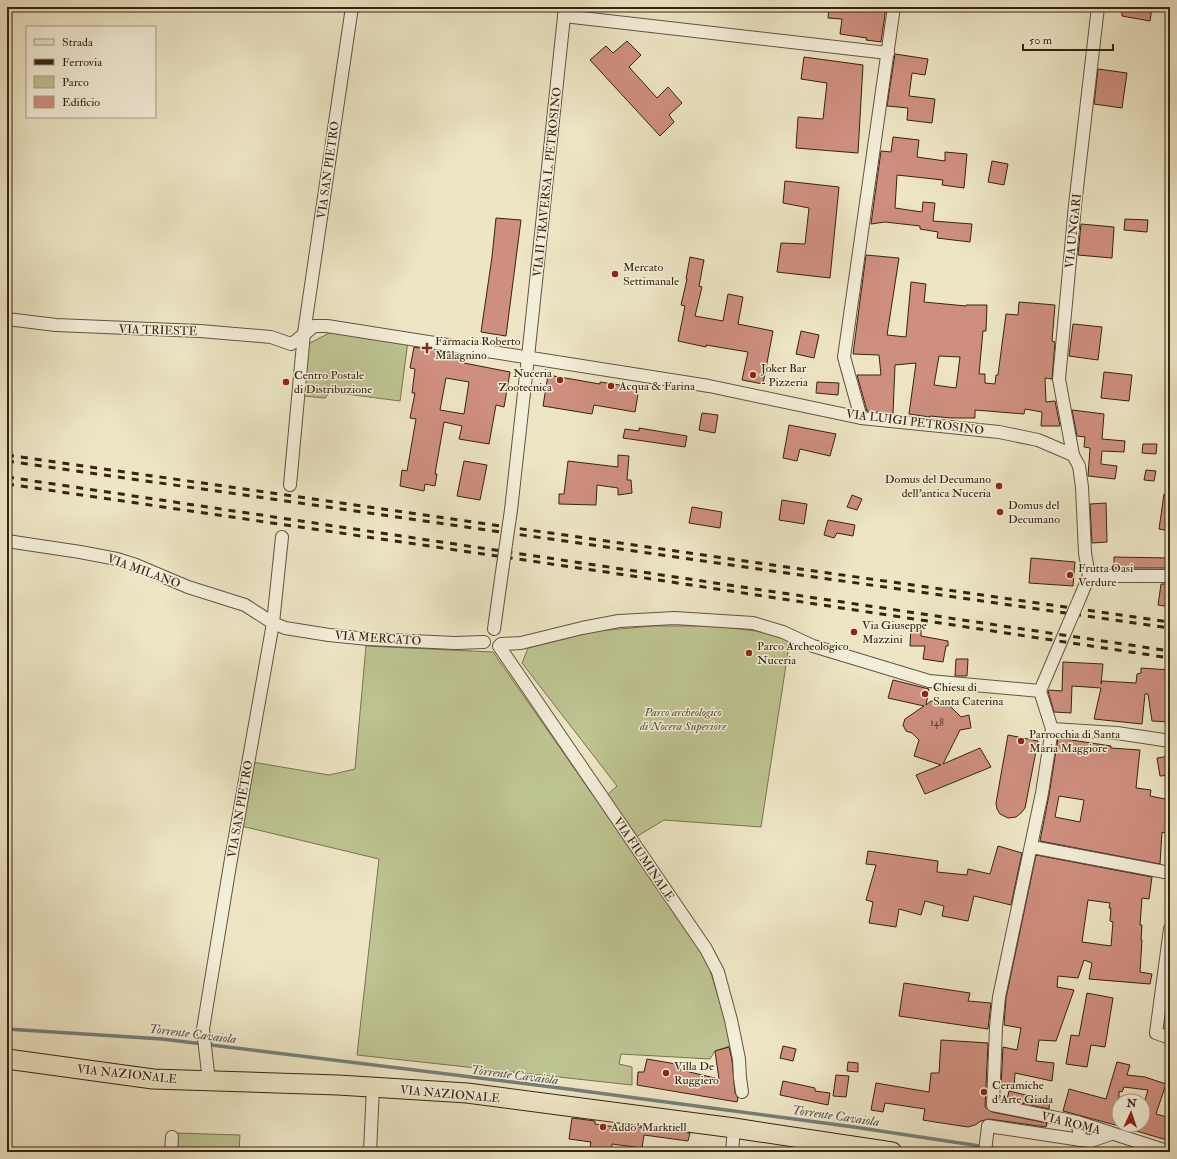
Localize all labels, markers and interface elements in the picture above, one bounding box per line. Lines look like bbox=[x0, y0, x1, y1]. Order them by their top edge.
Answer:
legend bbox=[26, 26, 156, 118]
scale bar bbox=[1023, 26, 1113, 52]
text: 50 m bbox=[1029, 33, 1053, 48]
text: Strada bbox=[62, 35, 94, 50]
text: Ferrovia bbox=[62, 55, 103, 70]
text: Parco bbox=[62, 75, 89, 90]
street label: VIA II TRAVERSA L. PETROSINO bbox=[530, 86, 565, 278]
text: Edificio bbox=[62, 95, 100, 110]
street label: VIA SAN PIETRO bbox=[314, 120, 343, 220]
street label: VIA UNGARI bbox=[1062, 193, 1085, 269]
place label: Mercato Settimanale bbox=[623, 260, 679, 289]
marker: Mercato Settimanale bbox=[610, 269, 620, 279]
street label: VIA TRIESTE bbox=[118, 322, 198, 339]
place label: Farmacia Roberto Malagnino bbox=[435, 334, 521, 363]
marker: Farmacia Roberto Malagnino bbox=[422, 343, 432, 353]
place label: Joker Bar - Pizzeria bbox=[760, 361, 809, 390]
place label: Nuceria Zootecnica bbox=[499, 366, 553, 395]
place label: Centro Postale di Distribuzione bbox=[294, 368, 372, 397]
marker: Joker Bar - Pizzeria bbox=[748, 370, 758, 380]
marker: Nuceria Zootecnica bbox=[555, 375, 565, 385]
marker: Centro Postale di Distribuzione bbox=[281, 377, 291, 387]
place label: Acqua & Farina bbox=[618, 379, 696, 394]
marker: Acqua & Farina bbox=[606, 381, 616, 391]
street label: VIA LUIGI PETROSINO bbox=[845, 407, 985, 438]
place label: Domus del Decumano dell'antica Nuceria bbox=[885, 472, 992, 501]
marker: Domus del Decumano dell'antica Nuceria bbox=[994, 481, 1004, 491]
place label: Domus del Decumano bbox=[1008, 498, 1060, 527]
marker: Domus del Decumano bbox=[995, 507, 1005, 517]
street label: VIA MILANO bbox=[105, 551, 183, 592]
place label: Frutta Oasi Verdure bbox=[1078, 561, 1133, 590]
marker: Frutta Oasi Verdure bbox=[1065, 570, 1075, 580]
place label: Via Giuseppe Mazzini bbox=[862, 618, 927, 647]
marker: Via Giuseppe Mazzini bbox=[849, 627, 859, 637]
street label: VIA MERCATO bbox=[334, 628, 422, 649]
place label: Parco Archeologico Nuceria bbox=[757, 639, 849, 668]
marker: Parco Archeologico Nuceria bbox=[744, 648, 754, 658]
place label: Chiesa di Santa Caterina bbox=[933, 680, 1005, 709]
marker: Chiesa di Santa Caterina bbox=[920, 689, 930, 699]
park label: Parco archeologico di Nocera Superiore bbox=[639, 705, 727, 734]
house number: 148 bbox=[930, 717, 944, 729]
place label: Parrocchia di Santa Maria Maggiore bbox=[1029, 727, 1121, 756]
marker: Parrocchia di Santa Maria Maggiore bbox=[1016, 736, 1026, 746]
street label: VIA SAN PIETRO bbox=[225, 759, 256, 859]
street label: VIA FIUMINALE bbox=[610, 815, 677, 904]
water label: Torrente Cavaiola bbox=[148, 1021, 238, 1047]
place label: Villa De Ruggiero bbox=[674, 1059, 719, 1088]
street label: VIA NAZIONALE bbox=[76, 1062, 178, 1087]
water label: Torrente Cavaiola bbox=[470, 1062, 560, 1088]
marker: Villa De Ruggiero bbox=[661, 1068, 671, 1078]
place label: Ceramiche d'Arte Giada bbox=[992, 1078, 1054, 1107]
street label: VIA NAZIONALE bbox=[399, 1083, 501, 1106]
marker: Ceramiche d'Arte Giada bbox=[979, 1087, 989, 1097]
north arrow bbox=[1111, 1093, 1151, 1133]
text: N bbox=[1125, 1097, 1138, 1110]
water label: Torrente Cavaiola bbox=[791, 1102, 881, 1130]
street label: VIA ROMA bbox=[1040, 1109, 1102, 1138]
place label: Addo' Marktiell bbox=[610, 1120, 687, 1135]
marker: Addo' Marktiell bbox=[598, 1122, 608, 1132]

